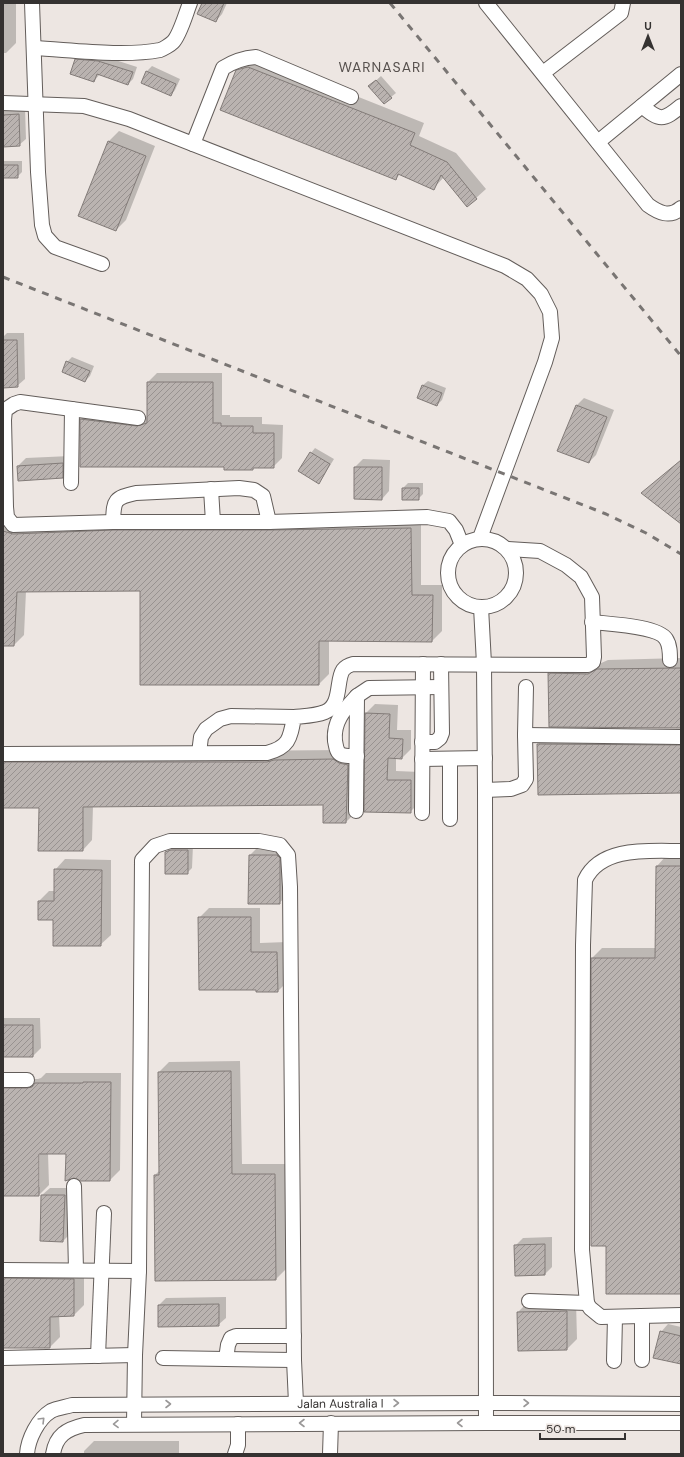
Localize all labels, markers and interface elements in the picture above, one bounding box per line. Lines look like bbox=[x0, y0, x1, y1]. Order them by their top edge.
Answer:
north arrow bbox=[628, 16, 668, 56]
text: U bbox=[644, 19, 652, 33]
district label: WARNASARI bbox=[338, 58, 426, 76]
street label: Jalan Australia I bbox=[297, 1395, 384, 1412]
one-way arrow bbox=[393, 1399, 399, 1407]
one-way arrow bbox=[523, 1399, 529, 1407]
one-way arrow bbox=[165, 1400, 171, 1408]
scale bar bbox=[540, 1415, 625, 1441]
one-way arrow bbox=[37, 1417, 45, 1424]
one-way arrow bbox=[299, 1419, 305, 1427]
one-way arrow bbox=[457, 1419, 463, 1427]
one-way arrow bbox=[113, 1420, 119, 1428]
text: 50 m bbox=[546, 1421, 575, 1437]

